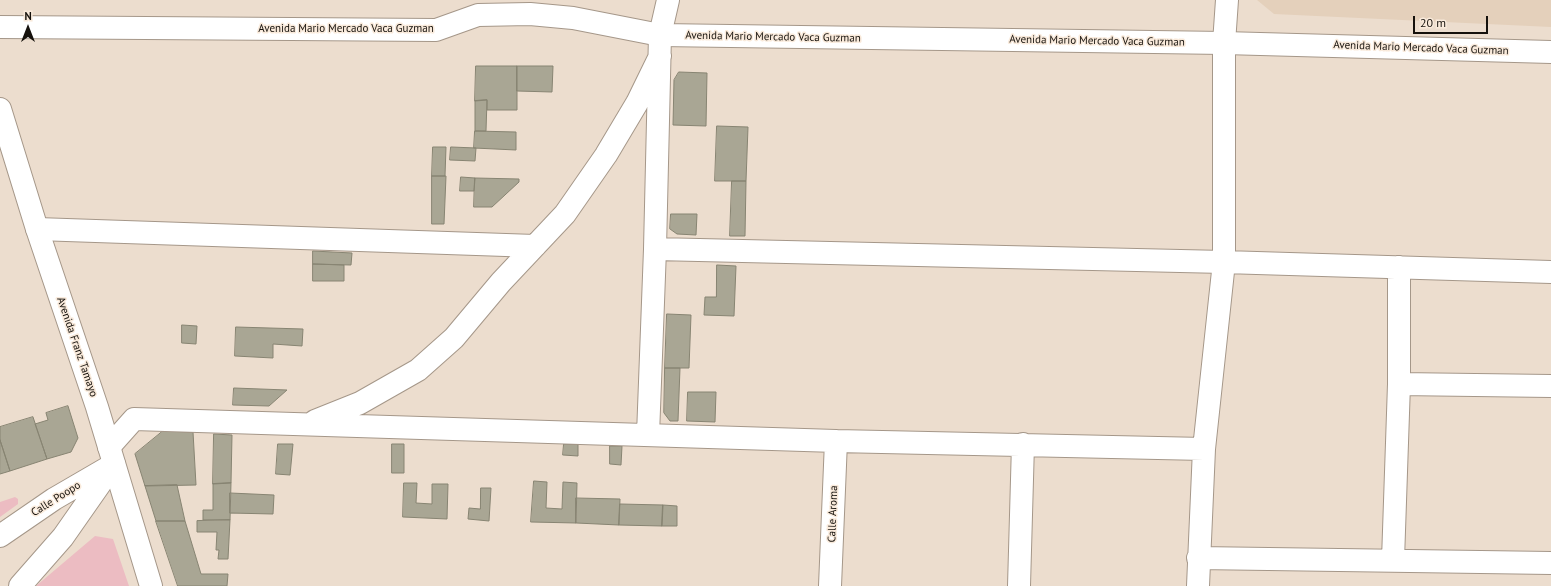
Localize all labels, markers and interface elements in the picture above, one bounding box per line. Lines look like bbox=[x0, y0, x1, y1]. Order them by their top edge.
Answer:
north arrow bbox=[8, 8, 48, 48]
scale bar bbox=[1415, 8, 1490, 34]
text: N bbox=[24, 9, 32, 23]
text: 20 m bbox=[1420, 15, 1446, 30]
street label: Avenida Mario Mercado Vaca Guzman bbox=[258, 22, 434, 36]
street label: Avenida Mario Mercado Vaca Guzman bbox=[685, 29, 861, 45]
street label: Avenida Mario Mercado Vaca Guzman bbox=[1009, 33, 1185, 49]
street label: Avenida Mario Mercado Vaca Guzman bbox=[1333, 38, 1509, 58]
street label: Avenida Franz Tamayo bbox=[54, 295, 100, 399]
street label: Calle Poopo bbox=[29, 479, 83, 519]
street label: Calle Aroma bbox=[825, 485, 841, 543]

